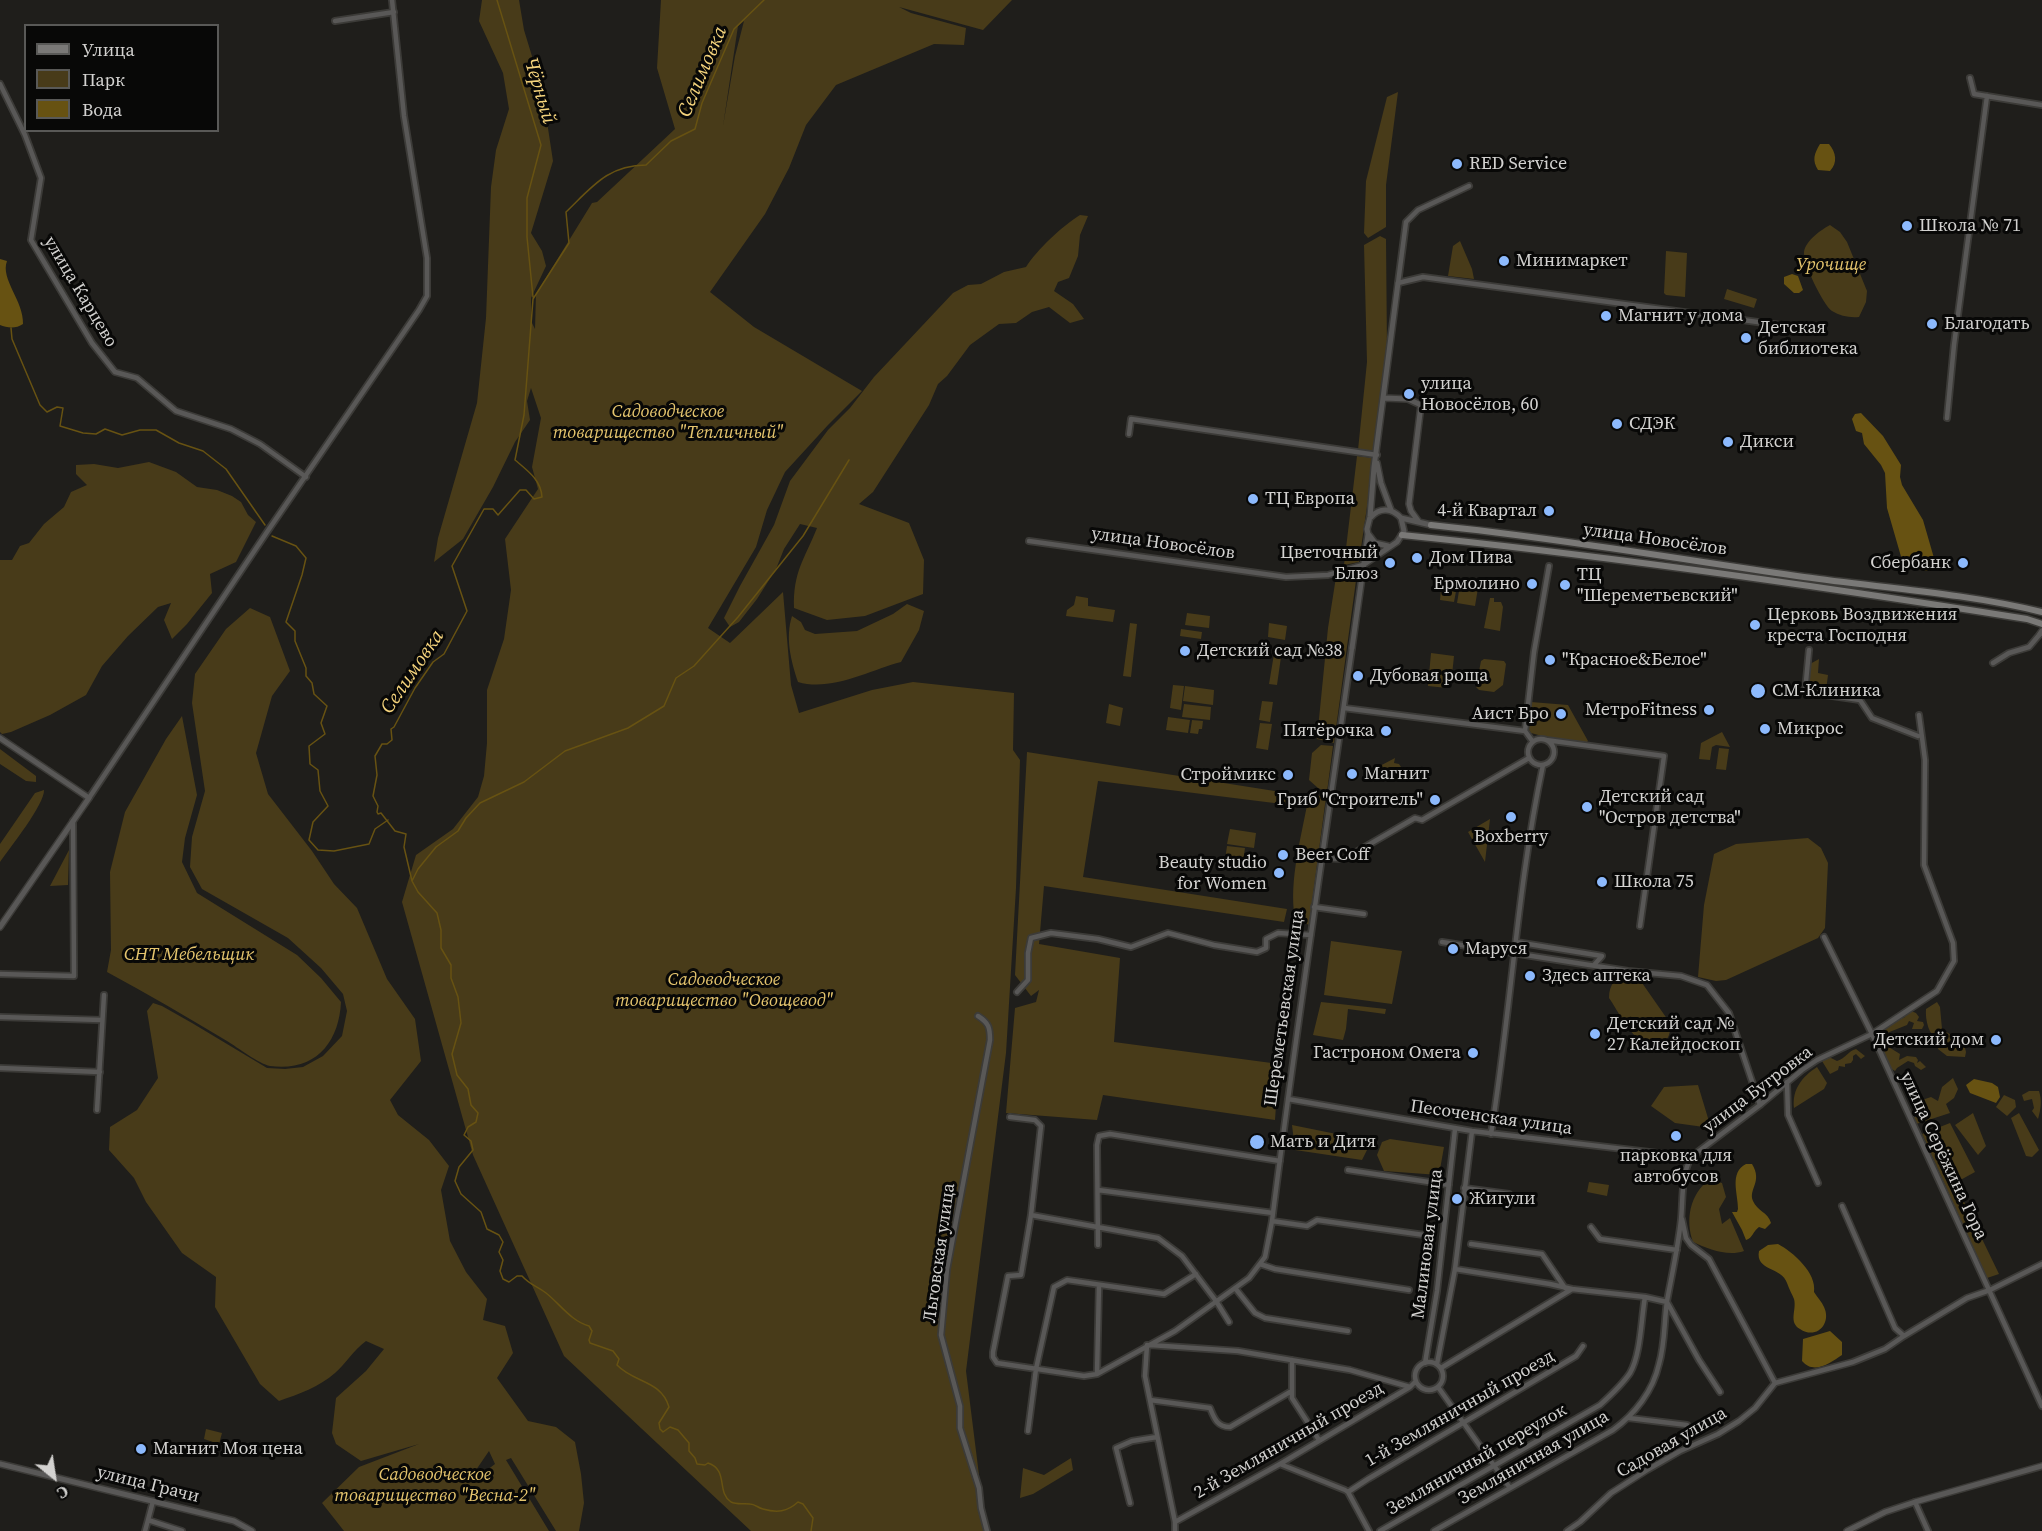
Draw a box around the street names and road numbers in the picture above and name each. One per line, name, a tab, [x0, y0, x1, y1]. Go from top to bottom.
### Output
street label: улица Карцево	[38, 233, 122, 351]
street label: улица Новосёлов	[1582, 519, 1728, 561]
street label: улица Новосёлов	[1090, 523, 1236, 565]
street label: Шереметьевская улица	[1260, 908, 1310, 1108]
street label: улица Бугровка	[1699, 1042, 1817, 1138]
street label: улица Серёжина Гора	[1895, 1068, 1991, 1244]
street label: Песоченская улица	[1409, 1096, 1573, 1140]
street label: Малиновая улица	[1408, 1168, 1448, 1320]
street label: Льговская улица	[920, 1182, 960, 1324]
street label: 1-й Земляничный проезд	[1362, 1346, 1558, 1472]
street label: 2-й Земляничный проезд	[1191, 1378, 1387, 1504]
street label: Земляничный переулок	[1383, 1400, 1571, 1520]
street label: Садовая улица	[1613, 1403, 1731, 1483]
street label: Земляничная улица	[1455, 1406, 1613, 1510]
street label: улица Грачи	[94, 1462, 202, 1508]

